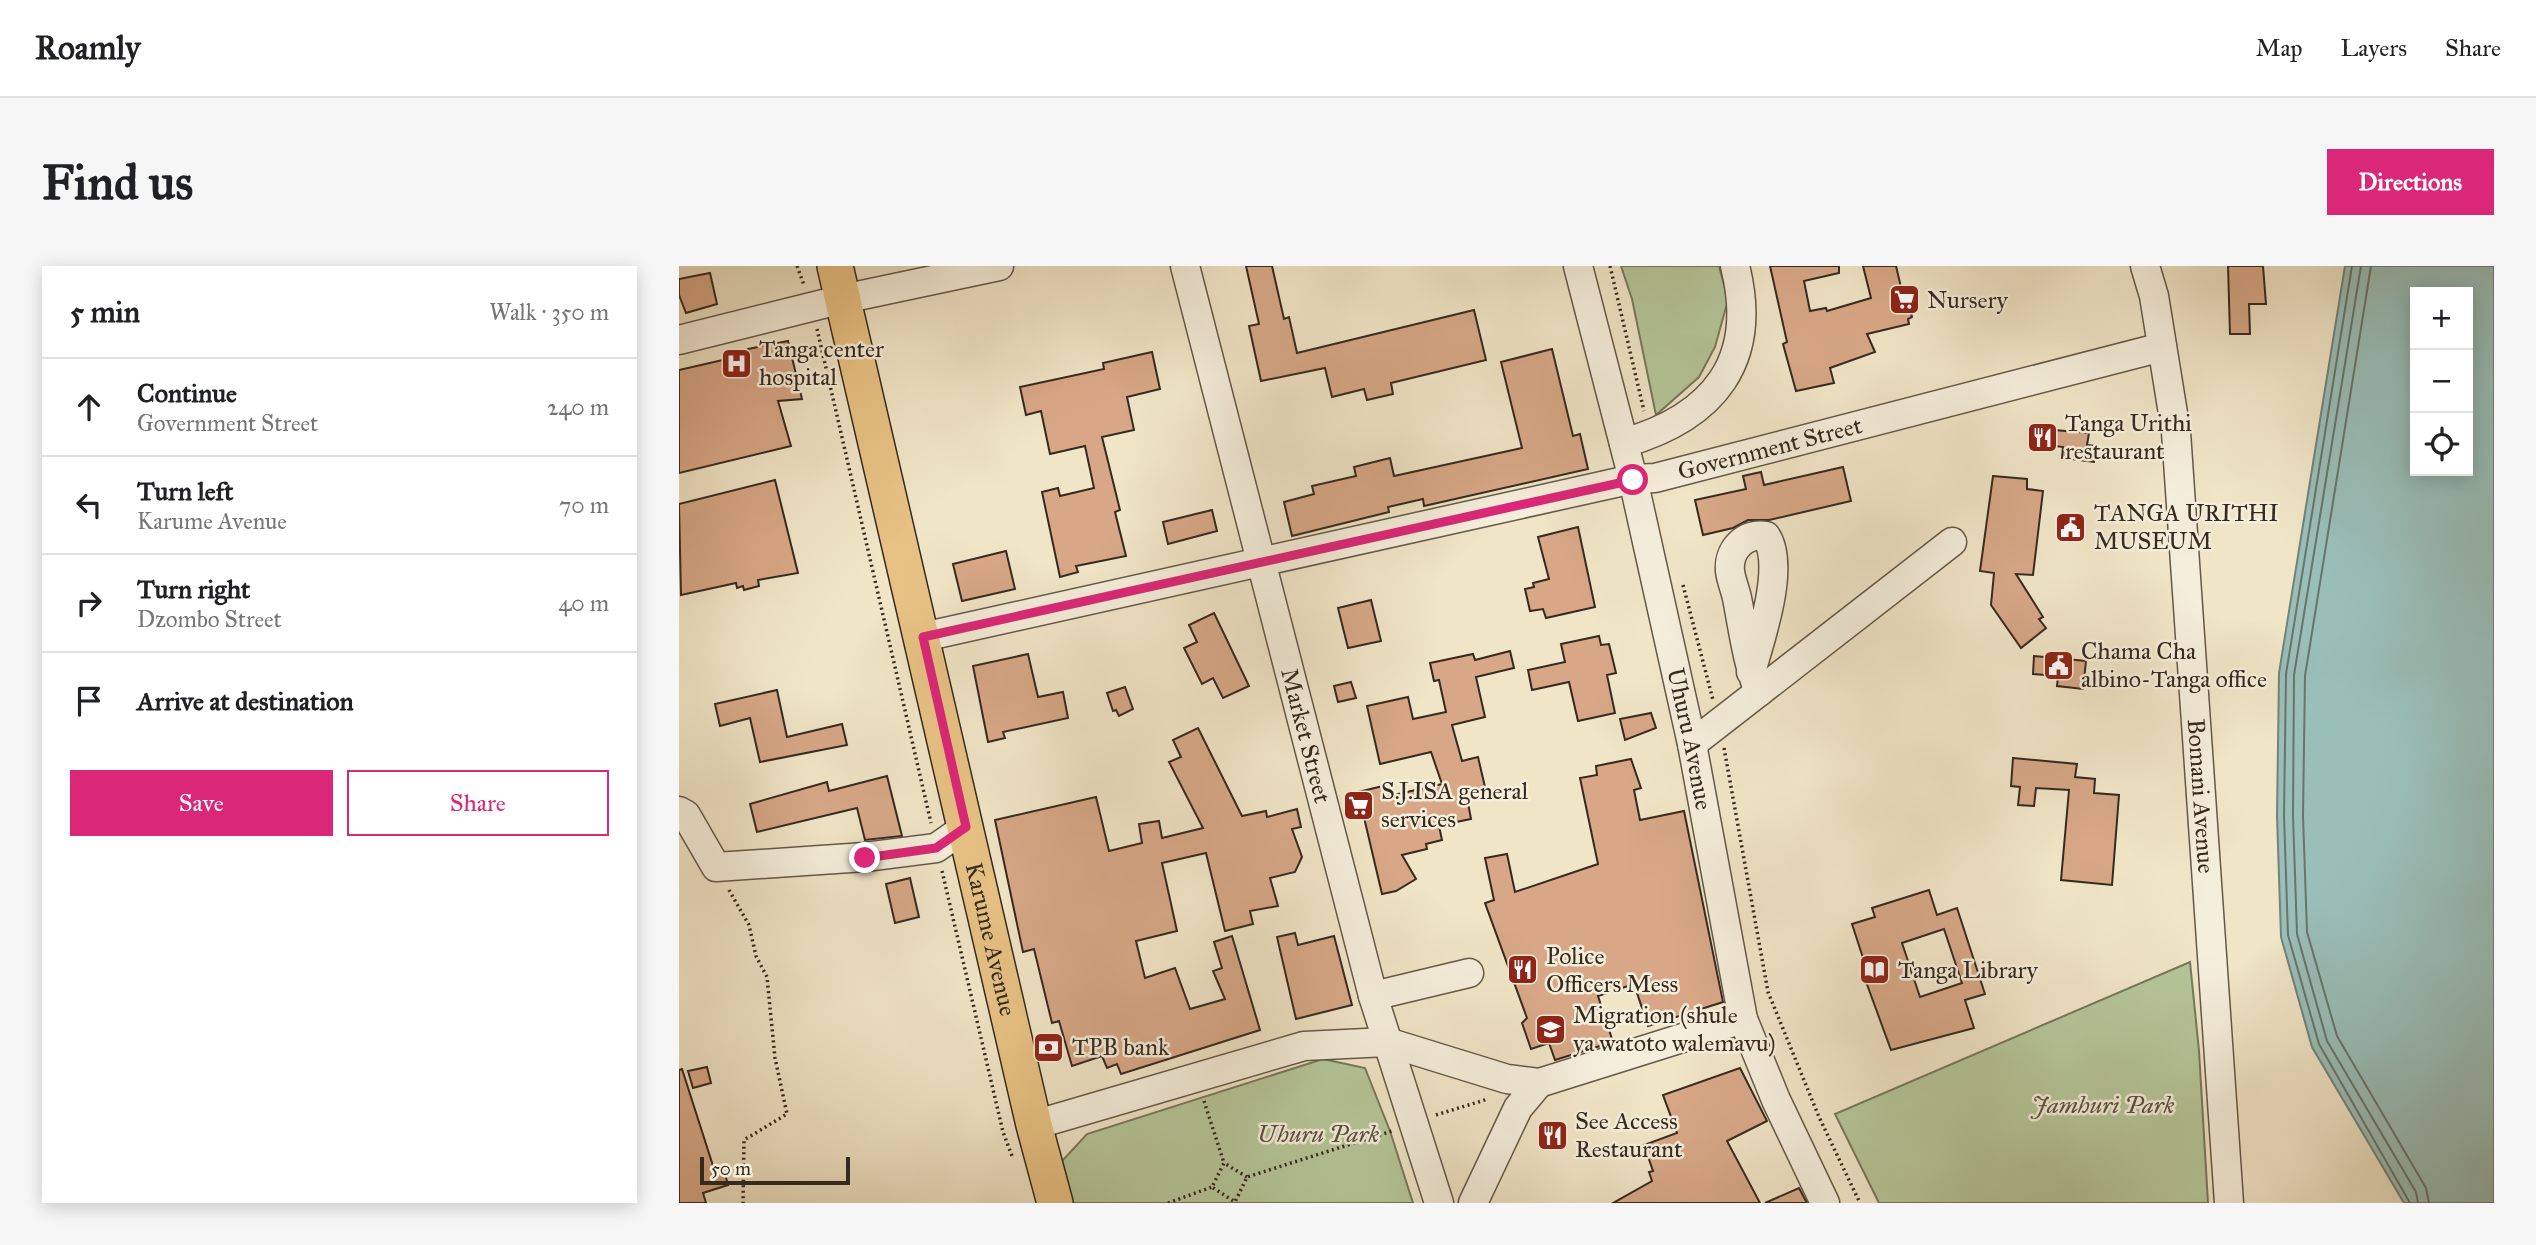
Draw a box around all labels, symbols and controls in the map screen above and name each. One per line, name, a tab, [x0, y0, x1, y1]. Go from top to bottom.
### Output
text: Roamly	[35, 28, 140, 68]
text: Map	[2256, 33, 2303, 63]
text: Layers	[2341, 33, 2407, 63]
text: Share	[2445, 33, 2501, 63]
button: Directions	[2327, 149, 2494, 215]
text: Find us	[42, 153, 193, 212]
supermarket icon: Nursery	[1887, 283, 1921, 317]
place label: Nursery	[1927, 285, 2009, 315]
map controls	[2410, 287, 2473, 476]
button: +	[2410, 287, 2473, 350]
text: 5 min	[70, 294, 140, 330]
text: Walk · 350 m	[489, 298, 609, 326]
place label: Tanga center hospital	[759, 334, 884, 392]
hospital icon: Tanga center hospital	[719, 346, 753, 380]
button: −	[2410, 350, 2473, 413]
text: Continue	[137, 377, 237, 409]
icon: ahead	[70, 388, 108, 426]
text: 240 m	[547, 393, 609, 421]
place label: Tanga Urithi restaurant	[2065, 408, 2192, 466]
text: Government Street	[137, 409, 318, 437]
street label: Government Street	[1674, 410, 1866, 487]
button: locate	[2410, 413, 2473, 476]
restaurant icon: Tanga Urithi restaurant	[2025, 420, 2059, 454]
route start	[1617, 464, 1648, 495]
text: Turn left	[137, 475, 233, 507]
icon: left	[70, 486, 108, 524]
text: 70 m	[559, 491, 609, 519]
place label: TANGA URITHI MUSEUM	[2094, 498, 2279, 556]
text: Karume Avenue	[137, 507, 287, 535]
public building icon: TANGA URITHI MUSEUM	[2054, 510, 2088, 544]
text: Turn right	[137, 573, 250, 605]
icon: right	[70, 584, 108, 622]
text: 40 m	[559, 589, 609, 617]
text: Dzombo Street	[137, 605, 282, 633]
place label: Chama Cha albino-Tanga office	[2081, 636, 2267, 694]
public building icon: Chama Cha albino-Tanga office	[2041, 648, 2075, 682]
street label: Market Street	[1274, 665, 1338, 807]
street label: Uhuru Avenue	[1661, 665, 1719, 812]
icon: arrive	[70, 682, 108, 720]
text: Arrive at destination	[137, 685, 354, 717]
street label: Bomani Avenue	[2181, 718, 2221, 875]
button: Save	[70, 770, 333, 836]
button: Share	[347, 770, 609, 836]
place label: S.J.ISA general services	[1381, 776, 1529, 834]
supermarket icon: S.J.ISA general services	[1341, 788, 1375, 822]
route end	[849, 842, 880, 873]
street label: Karume Avenue	[959, 860, 1023, 1019]
place label: Police Officers Mess	[1546, 941, 1678, 999]
restaurant icon: Police Officers Mess	[1506, 953, 1540, 987]
library icon: Tanga Library	[1858, 953, 1892, 987]
place label: Tanga Library	[1898, 955, 2039, 985]
place label: Migration (shule ya watoto walemavu)	[1573, 1000, 1776, 1058]
school or university icon: Migration (shule ya watoto walemavu)	[1533, 1012, 1567, 1046]
bank icon: TPB bank	[1032, 1030, 1066, 1064]
place label: TPB bank	[1072, 1032, 1170, 1062]
park label: Jamhuri Park	[2030, 1090, 2175, 1120]
place label: See Access Restaurant	[1575, 1106, 1683, 1164]
restaurant icon: See Access Restaurant	[1535, 1118, 1569, 1152]
park label: Uhuru Park	[1257, 1119, 1379, 1149]
scale bar	[700, 1154, 851, 1186]
text: 50 m	[711, 1157, 751, 1180]

